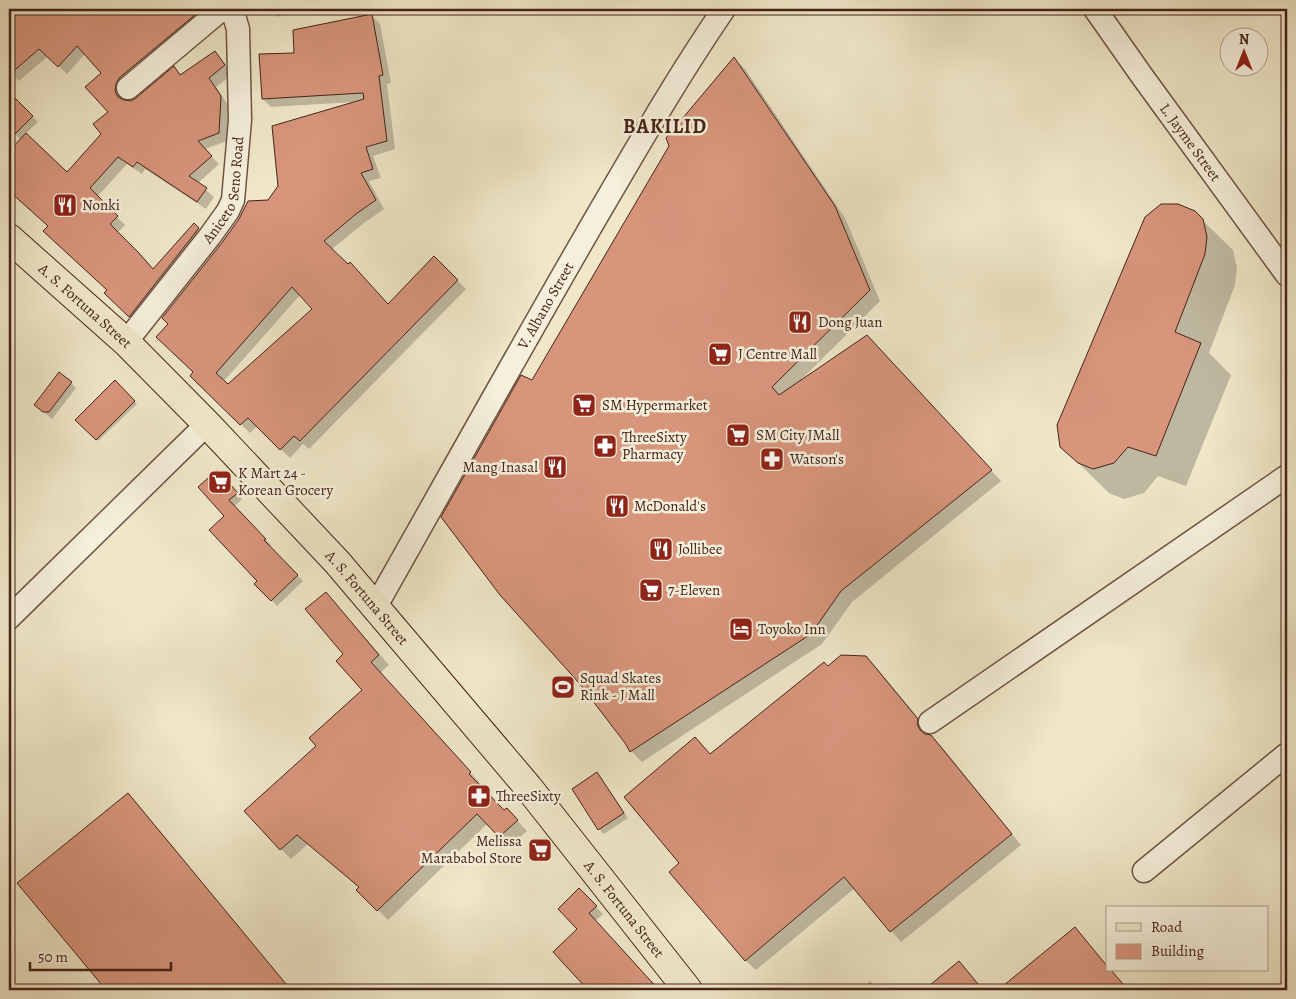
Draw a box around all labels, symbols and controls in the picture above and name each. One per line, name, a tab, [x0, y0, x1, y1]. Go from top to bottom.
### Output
north arrow	[1218, 28, 1268, 78]
text: N	[1239, 30, 1249, 49]
street label: L. Jayme Street	[1155, 99, 1226, 185]
district label: BAKILID	[623, 113, 707, 140]
street label: Aniceto Seno Road	[197, 135, 249, 249]
restaurant icon: Nonki	[52, 192, 78, 218]
place label: Nonki	[82, 195, 120, 215]
street label: A. S. Fortuna Street	[33, 258, 137, 353]
street label: V. Albano Street	[512, 258, 578, 354]
restaurant icon: Dong Juan	[787, 309, 813, 335]
place label: Dong Juan	[818, 312, 883, 332]
supermarket icon: J Centre Mall	[707, 341, 733, 367]
place label: J Centre Mall	[738, 344, 817, 364]
supermarket icon: SM Hypermarket	[571, 392, 597, 418]
place label: SM Hypermarket	[602, 395, 708, 415]
supermarket icon: SM City JMall	[725, 422, 751, 448]
place label: SM City JMall	[756, 425, 840, 445]
place label: ThreeSixty Pharmacy	[622, 427, 687, 464]
pharmacy icon: ThreeSixty Pharmacy	[592, 433, 618, 459]
pharmacy icon: Watson's	[759, 446, 785, 472]
place label: Watson's	[789, 449, 844, 469]
restaurant icon: Mang Inasal	[542, 454, 568, 480]
place label: Mang Inasal	[463, 457, 538, 477]
place label: K Mart 24 - Korean Grocery	[238, 463, 334, 500]
supermarket icon: K Mart 24 - Korean Grocery	[207, 469, 233, 495]
restaurant icon: McDonald's	[604, 493, 630, 519]
place label: McDonald's	[634, 496, 706, 516]
restaurant icon: Jollibee	[648, 536, 674, 562]
place label: Jollibee	[678, 539, 723, 559]
street label: A. S. Fortuna Street	[320, 545, 413, 649]
supermarket icon: 7-Eleven	[638, 577, 664, 603]
place label: 7-Eleven	[668, 580, 720, 600]
hotel icon: Toyoko Inn	[728, 616, 754, 642]
place label: Toyoko Inn	[758, 619, 826, 639]
place label: Squad Skates Rink - J Mall	[580, 668, 661, 705]
sports icon: Squad Skates Rink - J Mall	[550, 674, 576, 700]
pharmacy icon: ThreeSixty	[466, 783, 492, 809]
place label: ThreeSixty	[496, 786, 561, 806]
place label: Melissa Marababol Store	[421, 831, 522, 868]
supermarket icon: Melissa Marababol Store	[527, 837, 553, 863]
street label: A. S. Fortuna Street	[579, 855, 669, 962]
legend	[1106, 906, 1268, 972]
text: Road	[1151, 917, 1183, 937]
scale bar	[30, 939, 171, 971]
text: Building	[1151, 941, 1204, 961]
text: 50 m	[38, 947, 68, 967]

